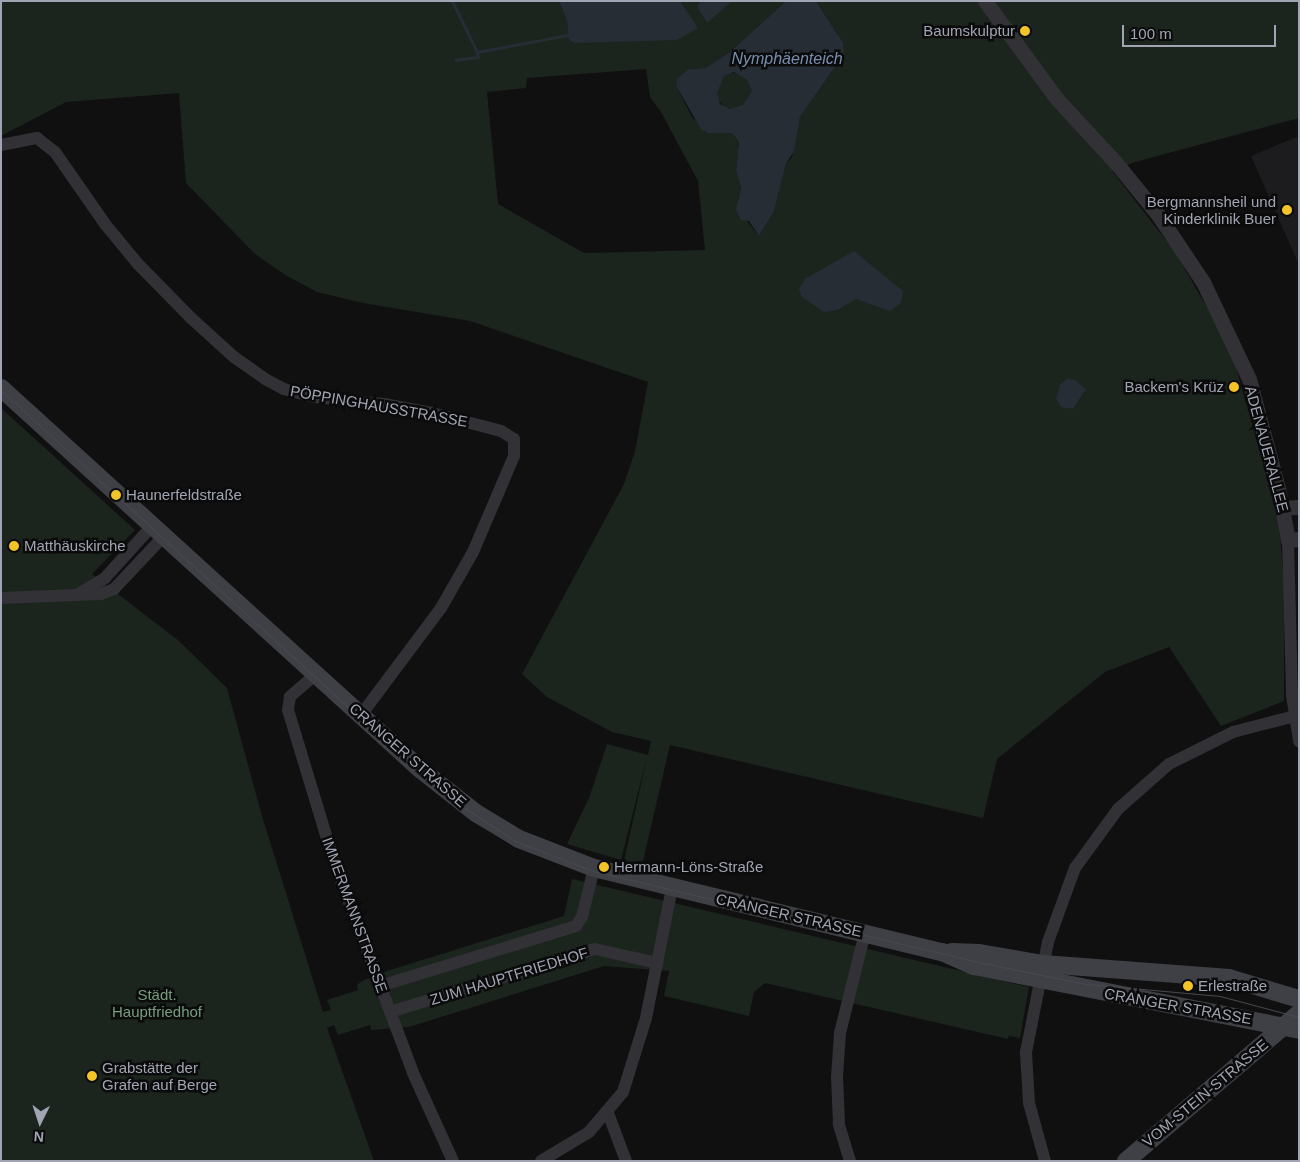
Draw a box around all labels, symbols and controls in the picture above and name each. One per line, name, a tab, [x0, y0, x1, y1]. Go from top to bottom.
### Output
scale bar	[1125, 15, 1279, 47]
place label: Baumskulptur	[923, 22, 1015, 40]
marker: Baumskulptur	[1019, 25, 1031, 37]
text: 100 m	[1130, 25, 1172, 42]
water label: Nymphäenteich	[731, 49, 843, 69]
place label: Bergmannsheil und Kinderklinik Buer	[1147, 192, 1276, 227]
marker: Bergmannsheil und Kinderklinik Buer	[1280, 203, 1294, 217]
place label: Backem's Krüz	[1124, 378, 1224, 396]
marker: Backem's Krüz	[1228, 381, 1240, 393]
street label: PÖPPINGHAUSSTRASSE	[289, 382, 469, 430]
street label: ADENAUERALLEE	[1241, 384, 1293, 514]
place label: Haunerfeldstraße	[126, 486, 242, 504]
marker: Haunerfeldstraße	[110, 489, 122, 501]
place label: Matthäuskirche	[24, 537, 126, 555]
marker: Matthäuskirche	[8, 540, 20, 552]
street label: CRANGER STRASSE	[346, 699, 470, 811]
street label: IMMERMANNSTRASSE	[318, 835, 392, 995]
place label: Hermann-Löns-Straße	[614, 858, 763, 876]
marker: Hermann-Löns-Straße	[598, 861, 610, 873]
street label: CRANGER STRASSE	[714, 889, 864, 941]
street label: ZUM HAUPTFRIEDHOF	[428, 943, 590, 1009]
place label: Erlestraße	[1198, 977, 1267, 995]
marker: Erlestraße	[1182, 980, 1194, 992]
street label: CRANGER STRASSE	[1103, 984, 1253, 1028]
park label: Städt. Hauptfriedhof	[112, 985, 202, 1020]
street label: VOM-STEIN-STRASSE	[1139, 1035, 1271, 1151]
place label: Grabstätte der Grafen auf Berge	[102, 1058, 217, 1093]
marker: Grabstätte der Grafen auf Berge	[86, 1070, 98, 1082]
north arrow	[15, 1097, 65, 1147]
text: N	[33, 1129, 45, 1145]

